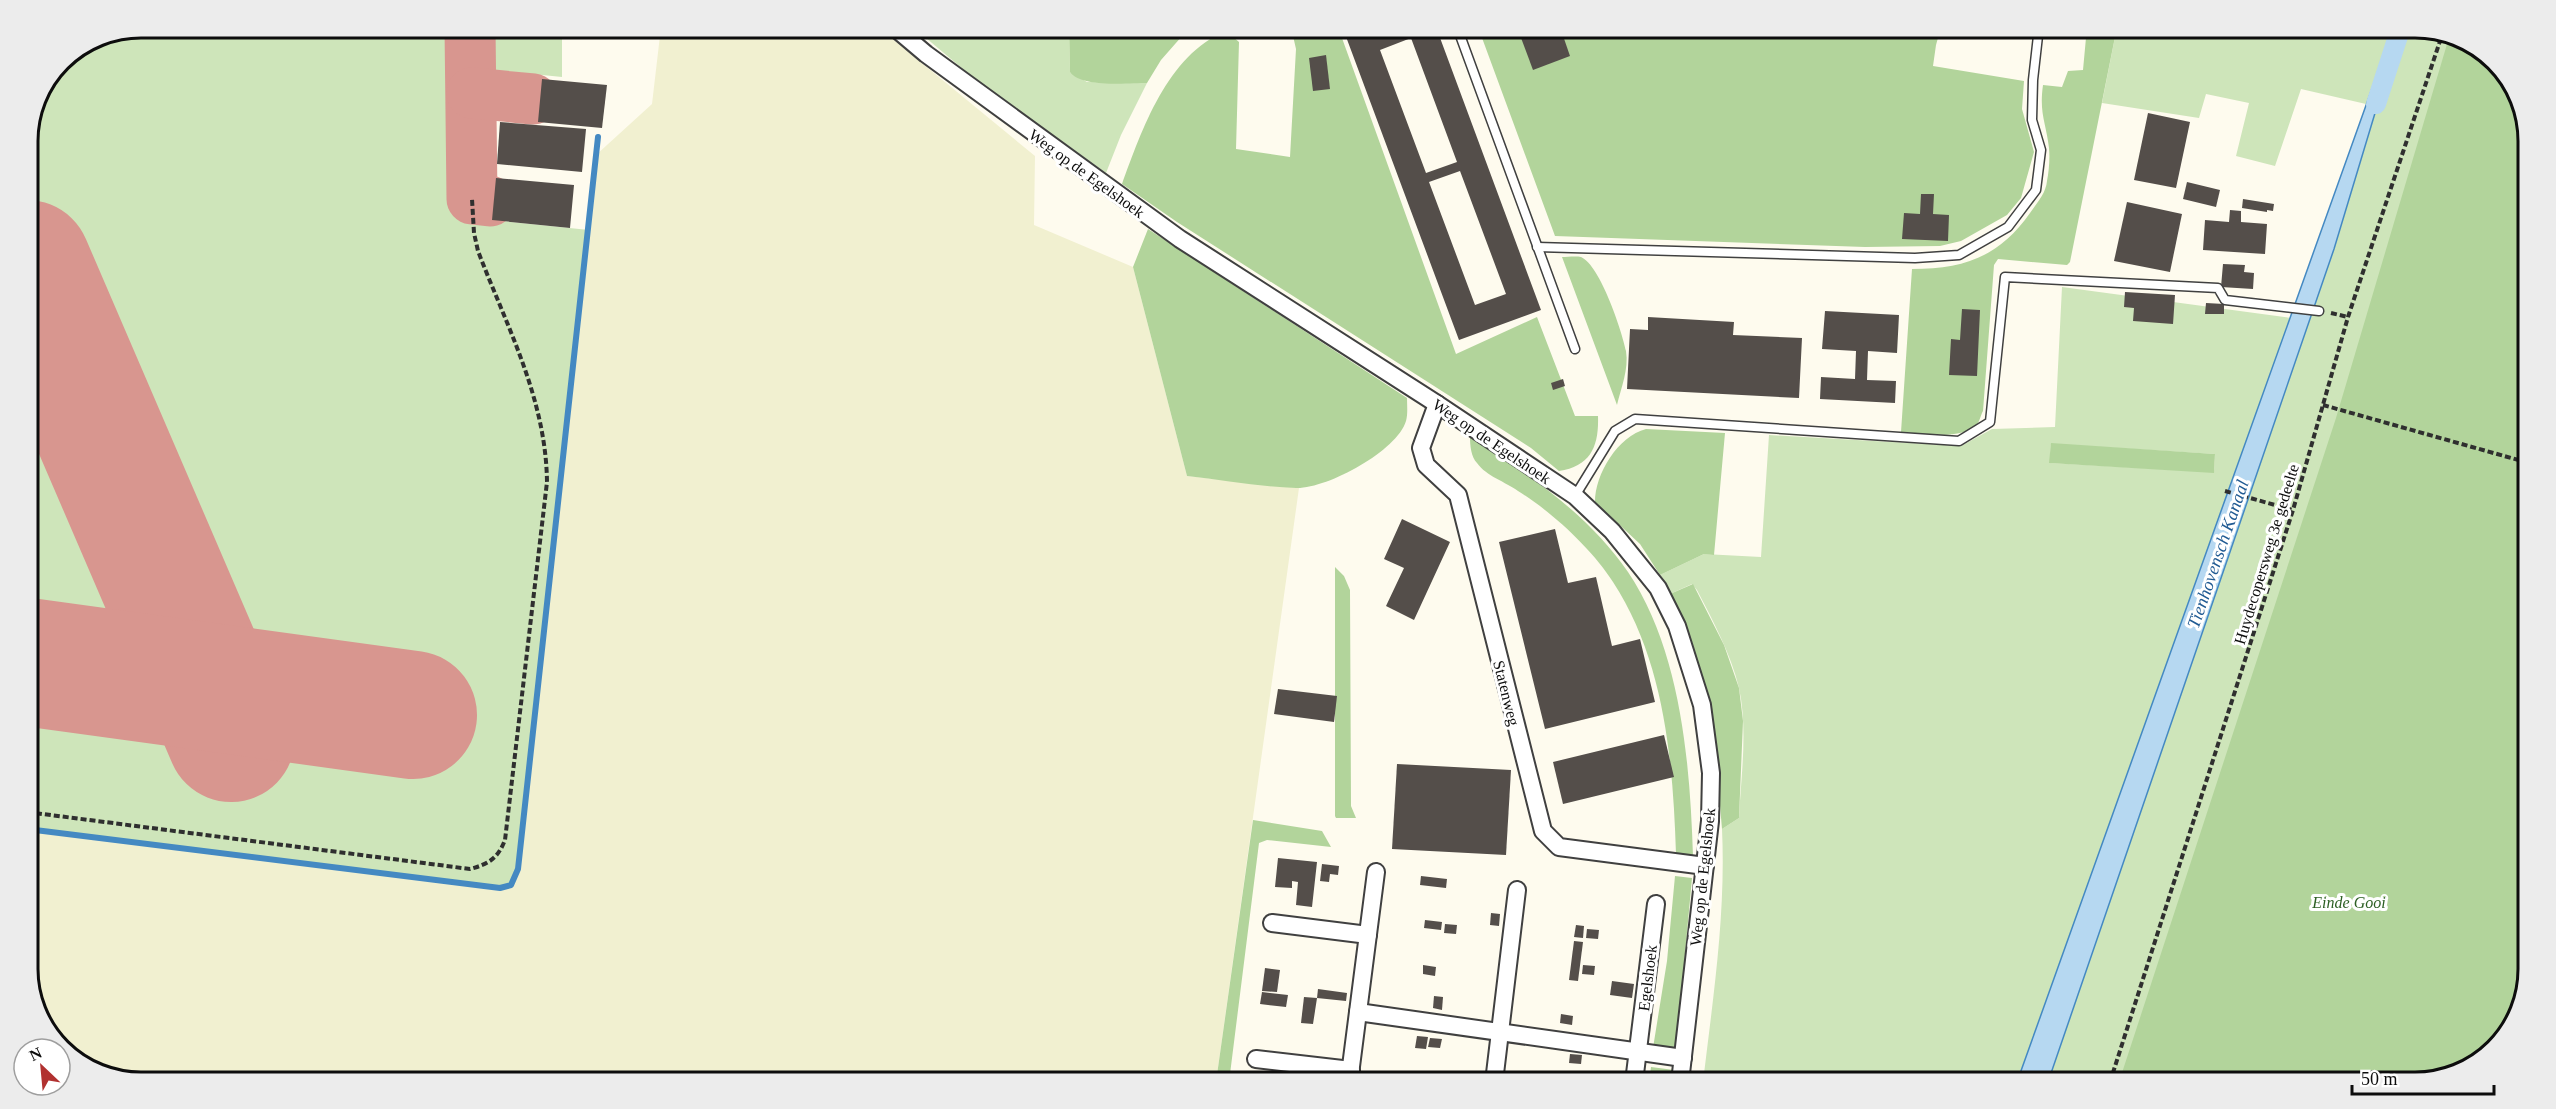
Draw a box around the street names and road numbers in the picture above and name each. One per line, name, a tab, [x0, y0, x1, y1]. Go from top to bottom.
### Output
street label: Weg op de Egelshoek	[1025, 126, 1148, 222]
street label: Weg op de Egelshoek	[1429, 396, 1554, 488]
street label: Huydecopersweg 3e gedeelte	[2231, 462, 2303, 647]
street label: Statenweg	[1489, 659, 1523, 728]
street label: Weg op de Egelshoek	[1687, 807, 1719, 947]
street label: Egelshoek	[1635, 944, 1661, 1012]

